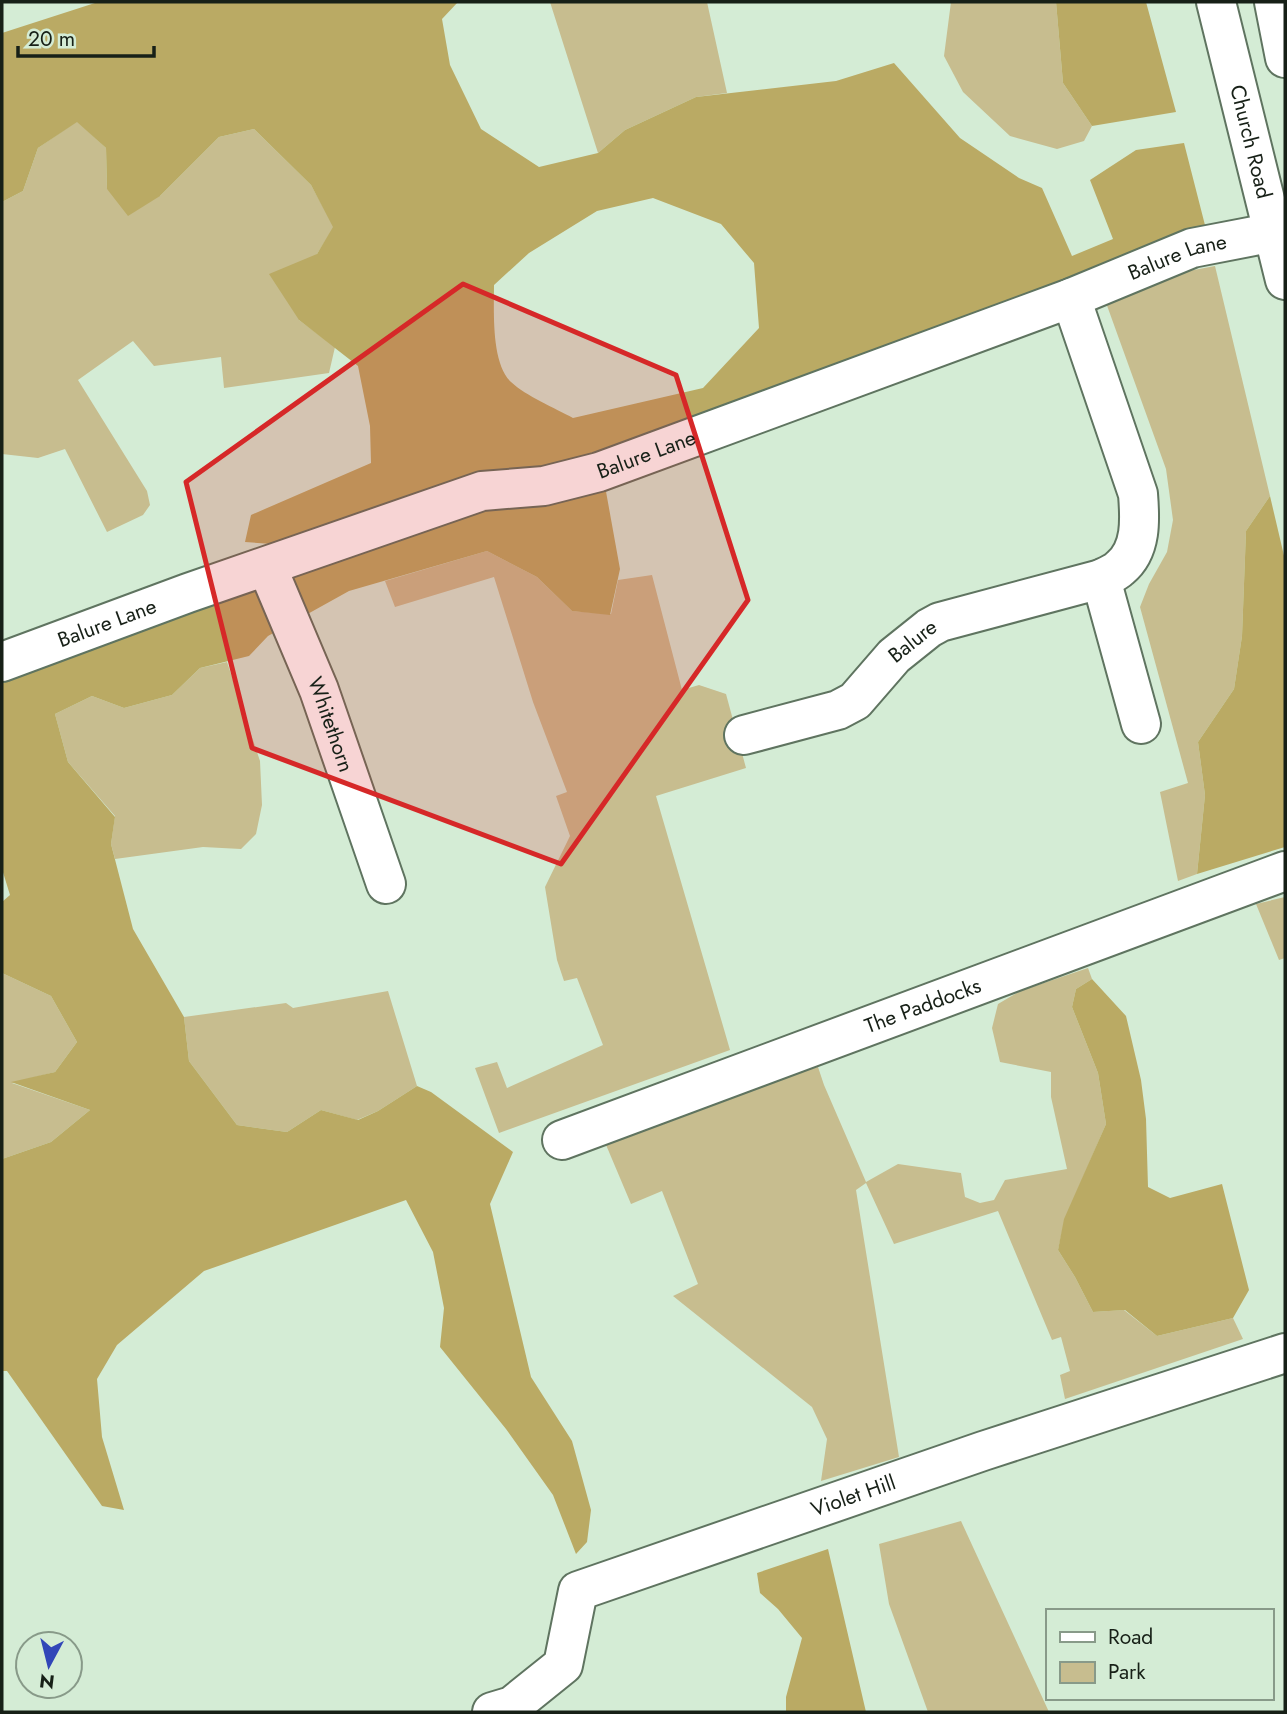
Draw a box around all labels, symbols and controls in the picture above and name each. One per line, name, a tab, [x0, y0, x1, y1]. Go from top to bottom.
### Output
scale bar	[18, 14, 154, 58]
text: 20 m	[28, 24, 75, 54]
street label: Church Road	[1222, 82, 1279, 202]
street label: Balure Lane	[1123, 227, 1229, 288]
street label: Balure Lane	[593, 423, 700, 486]
street label: Balure Lane	[53, 591, 161, 655]
street label: Balure	[882, 611, 942, 670]
street label: Whitethorn	[300, 672, 361, 776]
street label: The Paddocks	[860, 970, 985, 1041]
street label: Violet Hill	[807, 1467, 900, 1524]
legend	[1046, 1609, 1273, 1700]
text: Road	[1108, 1622, 1153, 1652]
north arrow	[14, 1630, 84, 1700]
text: Park	[1108, 1657, 1146, 1687]
text: N	[38, 1667, 56, 1696]

